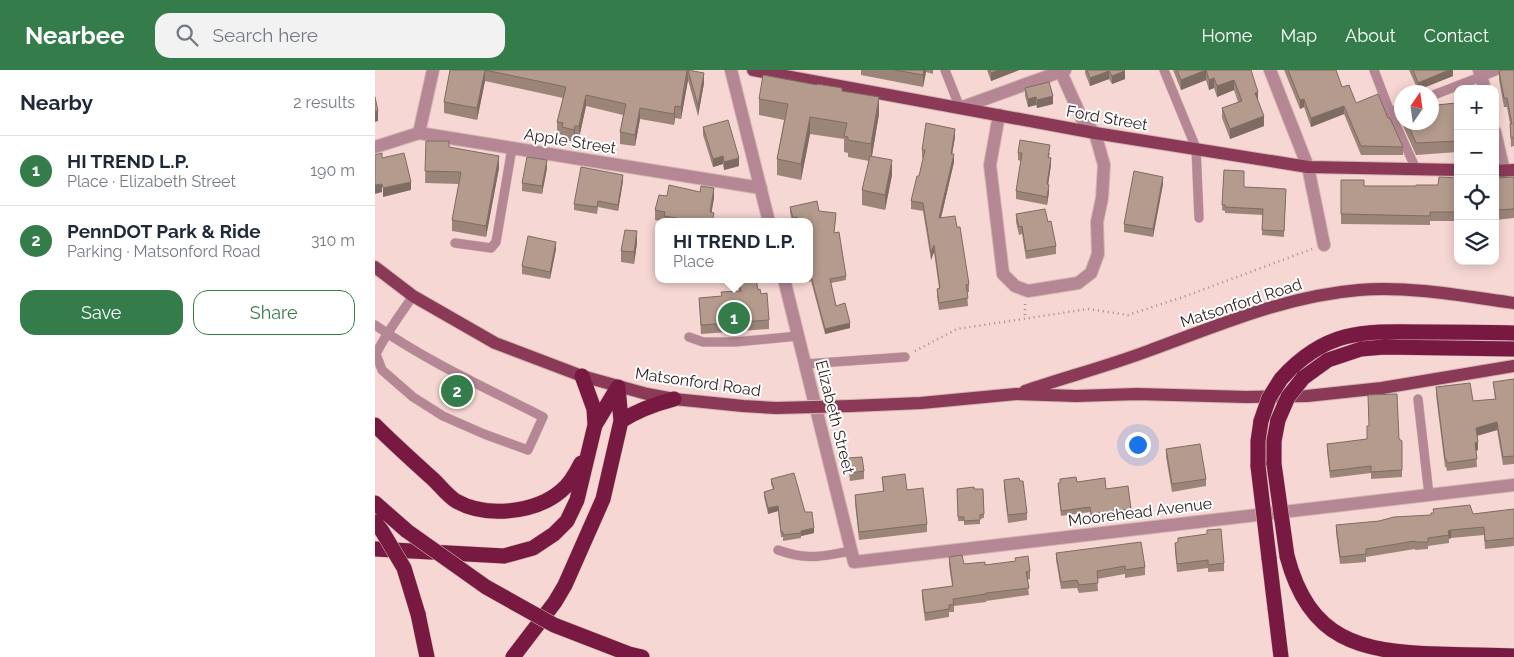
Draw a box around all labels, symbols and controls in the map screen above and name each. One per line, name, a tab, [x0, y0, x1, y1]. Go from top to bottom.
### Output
search box	[155, 13, 505, 58]
text: Nearbee	[25, 21, 125, 50]
icon: search	[173, 21, 201, 49]
text: Search here	[213, 24, 318, 46]
text: Home	[1201, 25, 1252, 46]
text: Map	[1280, 25, 1317, 46]
text: About	[1345, 25, 1396, 46]
text: Contact	[1424, 25, 1489, 46]
north arrow	[1394, 85, 1439, 130]
map controls	[1454, 85, 1499, 265]
button: +	[1454, 85, 1499, 130]
text: Nearby	[20, 90, 93, 115]
text: 2 results	[293, 93, 355, 112]
street label: Ford Street	[1065, 102, 1150, 135]
street label: Apple Street	[523, 124, 618, 158]
button: −	[1454, 130, 1499, 175]
text: HI TREND L.P.	[67, 150, 189, 172]
text: 1	[32, 161, 40, 180]
text: 190 m	[310, 161, 355, 180]
text: Place · Elizabeth Street	[67, 172, 236, 191]
button: locate	[1454, 175, 1499, 220]
popup	[655, 218, 813, 283]
text: PennDOT Park & Ride	[67, 220, 261, 242]
button: layers	[1454, 220, 1499, 265]
text: HI TREND L.P.	[673, 230, 795, 252]
text: 2	[31, 231, 41, 250]
text: 310 m	[311, 231, 355, 250]
text: Parking · Matsonford Road	[67, 242, 260, 261]
text: Place	[673, 252, 714, 271]
street label: Matsonford Road	[1178, 274, 1304, 332]
button: Save	[20, 290, 183, 335]
button: Share	[193, 290, 355, 335]
pin: 1	[718, 299, 750, 337]
street label: Elizabeth Street	[812, 358, 858, 476]
street label: Matsonford Road	[634, 364, 762, 400]
pin: 2	[441, 372, 473, 410]
your location	[1125, 432, 1151, 458]
street label: Moorehead Avenue	[1067, 494, 1213, 530]

